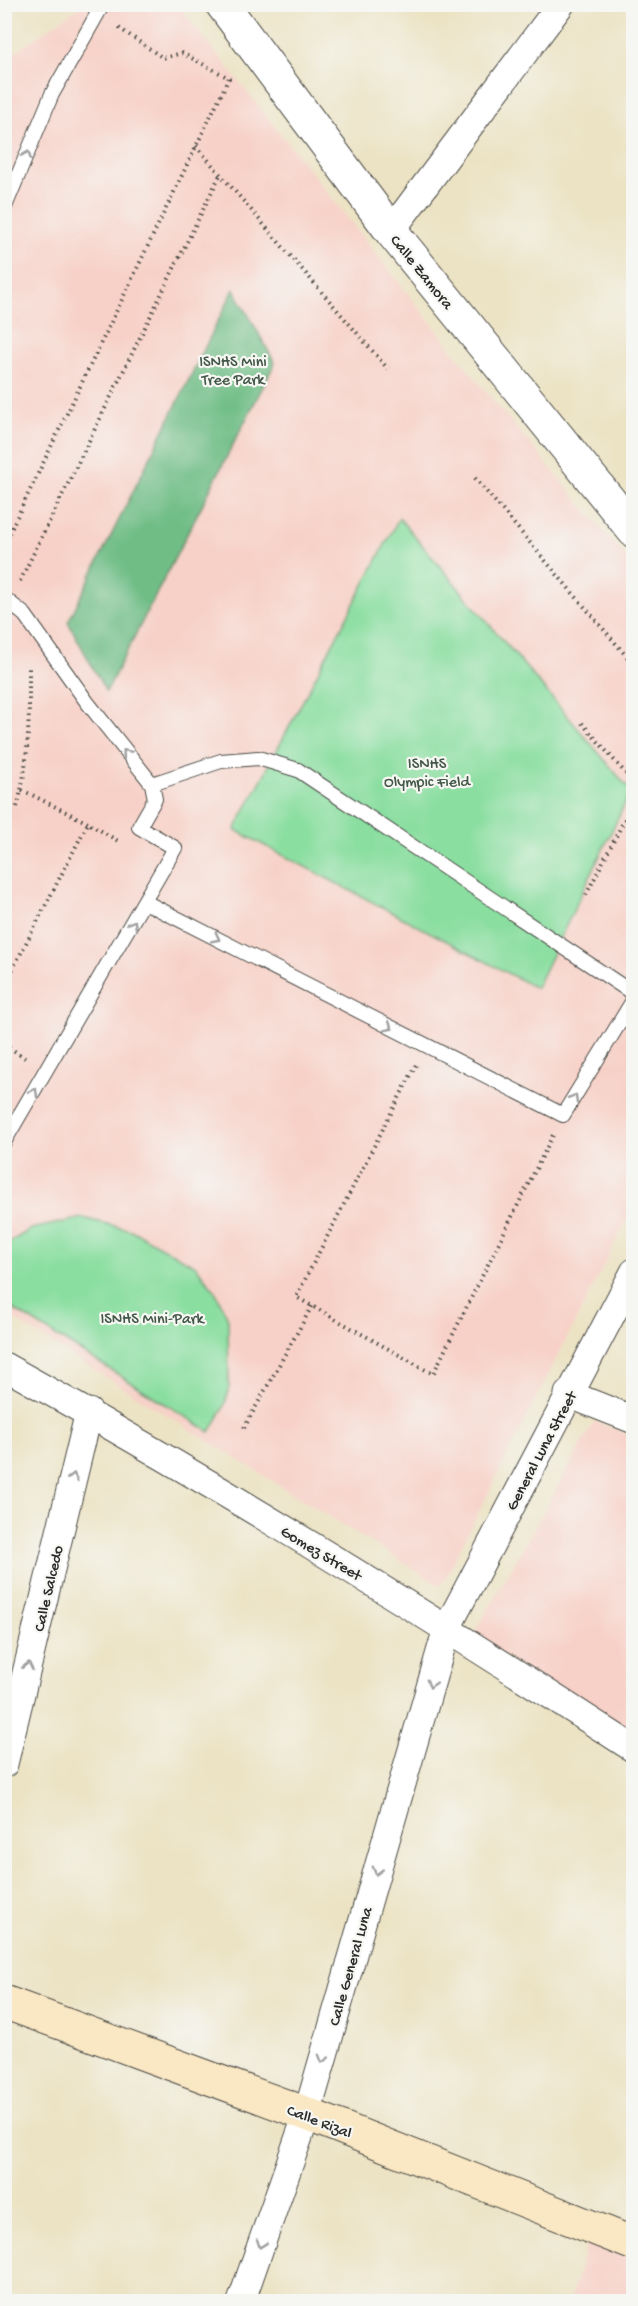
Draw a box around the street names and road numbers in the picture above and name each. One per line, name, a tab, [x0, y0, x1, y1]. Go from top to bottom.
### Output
street label: Calle Zamora	[385, 232, 457, 315]
street label: General Luna Street	[504, 1387, 583, 1515]
street label: Gomez Street	[276, 1523, 366, 1587]
street label: Calle Salcedo	[31, 1544, 70, 1634]
street label: Calle General Luna	[326, 1904, 379, 2028]
street label: Calle Rizal	[284, 2102, 354, 2144]

